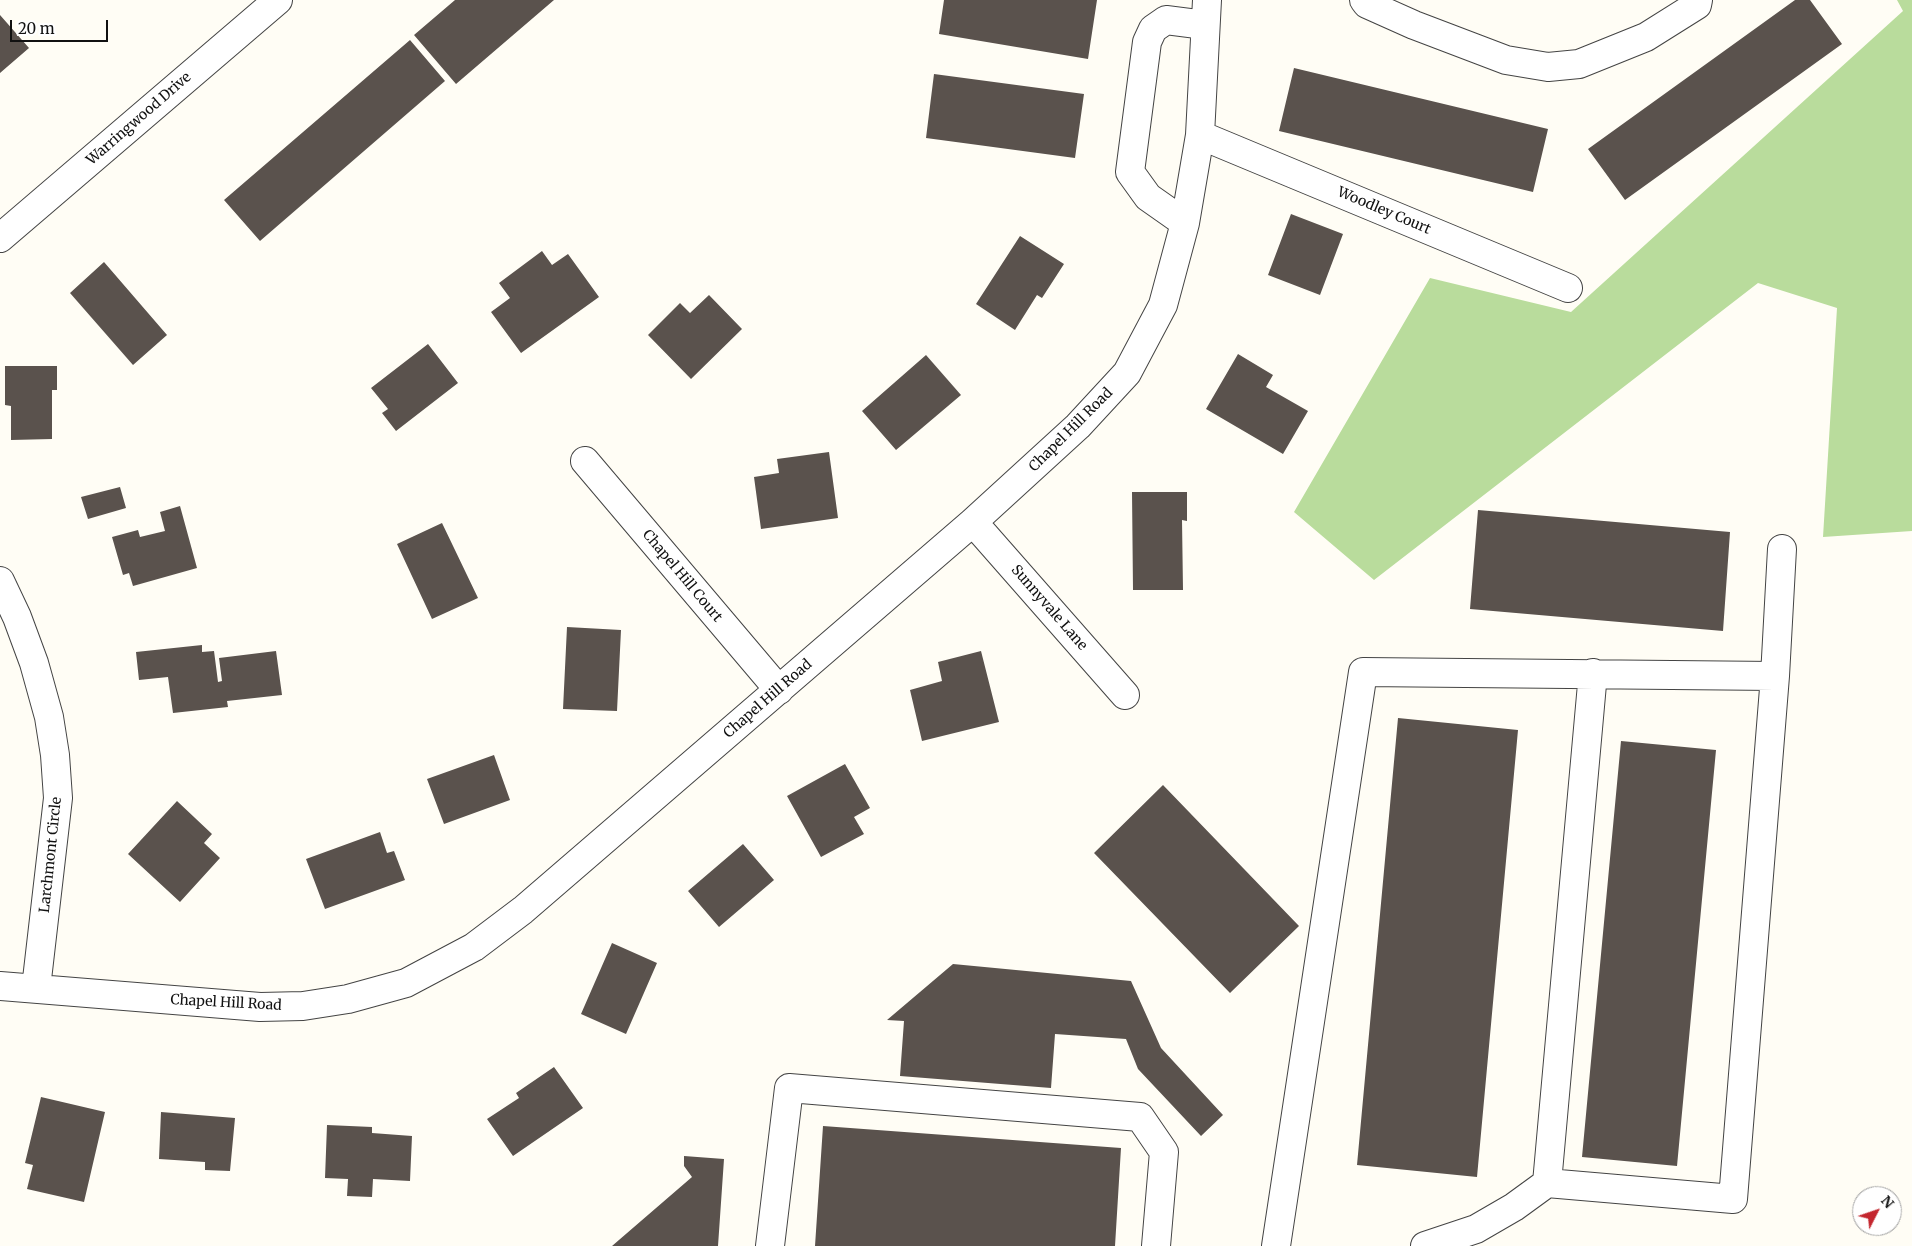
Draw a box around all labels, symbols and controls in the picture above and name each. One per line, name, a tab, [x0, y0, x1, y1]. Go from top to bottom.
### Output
scale bar	[12, 10, 110, 42]
text: 20 m	[18, 19, 55, 38]
street label: Warringwood Drive	[83, 69, 195, 169]
street label: Woodley Court	[1335, 184, 1433, 238]
street label: Chapel Hill Road	[1026, 385, 1116, 475]
street label: Chapel Hill Court	[639, 527, 725, 625]
street label: Sunnyvale Lane	[1007, 562, 1091, 654]
street label: Chapel Hill Road	[720, 656, 816, 742]
street label: Larchmont Circle	[37, 796, 65, 914]
street label: Chapel Hill Road	[170, 992, 282, 1014]
north arrow	[1852, 1186, 1902, 1236]
text: N	[1877, 1192, 1898, 1212]

